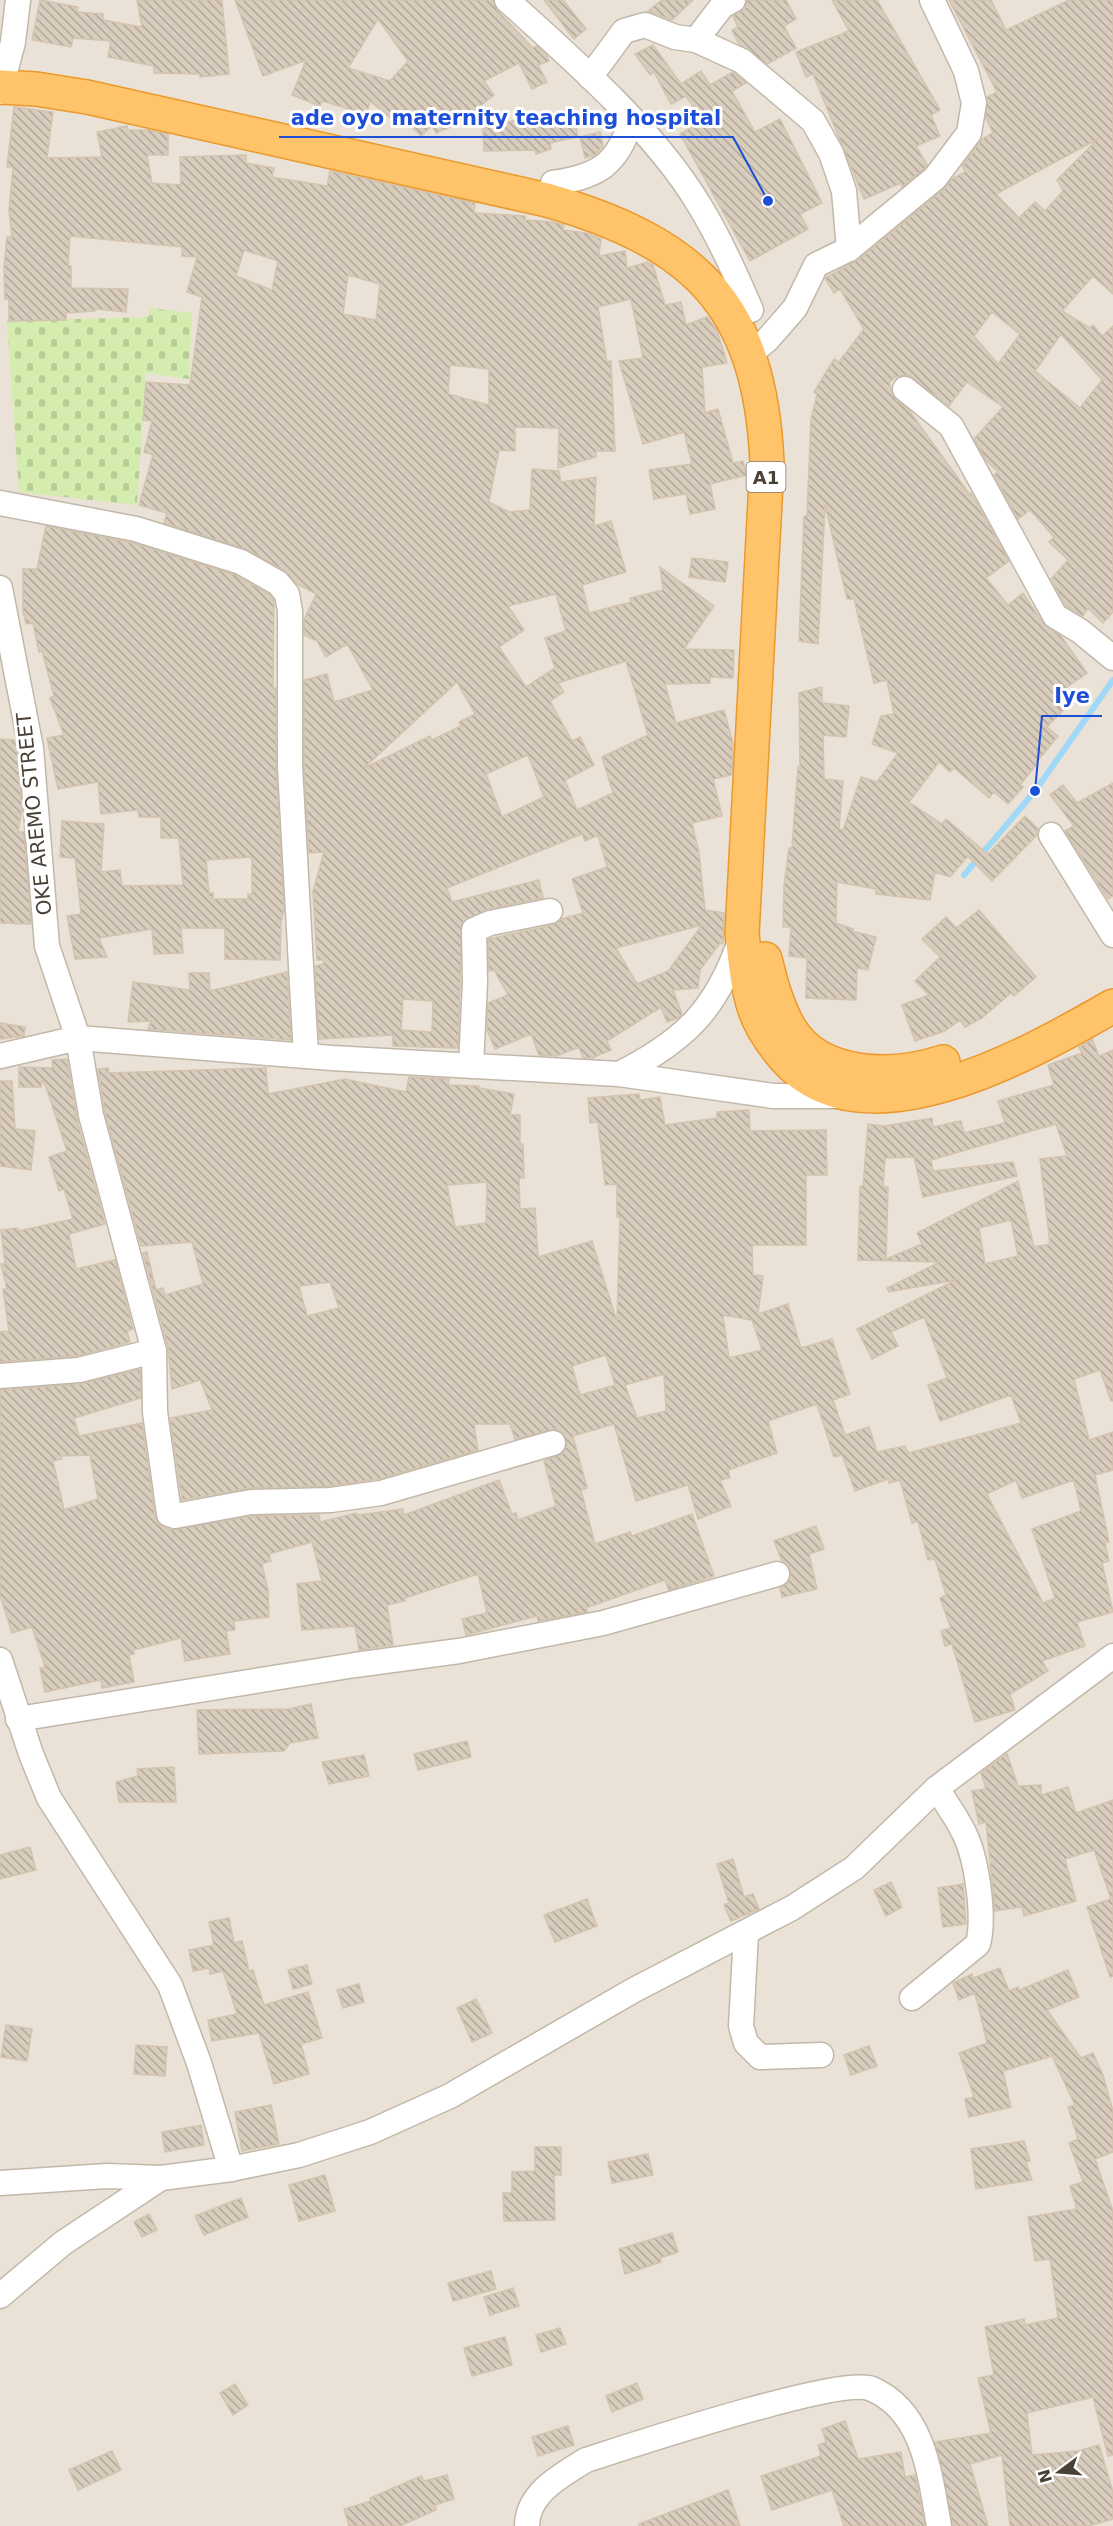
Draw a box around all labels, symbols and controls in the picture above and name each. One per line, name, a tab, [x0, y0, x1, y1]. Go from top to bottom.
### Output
callout: ade oyo maternity teaching hospital	[279, 98, 733, 137]
text: ade oyo maternity teaching hospital	[291, 106, 721, 130]
road number: A1	[746, 462, 786, 492]
callout: Iye	[1042, 677, 1102, 716]
text: Iye	[1054, 684, 1090, 708]
street label: OKE AREMO STREET	[11, 711, 57, 917]
north arrow	[1029, 2442, 1089, 2502]
text: N	[1034, 2467, 1056, 2485]

